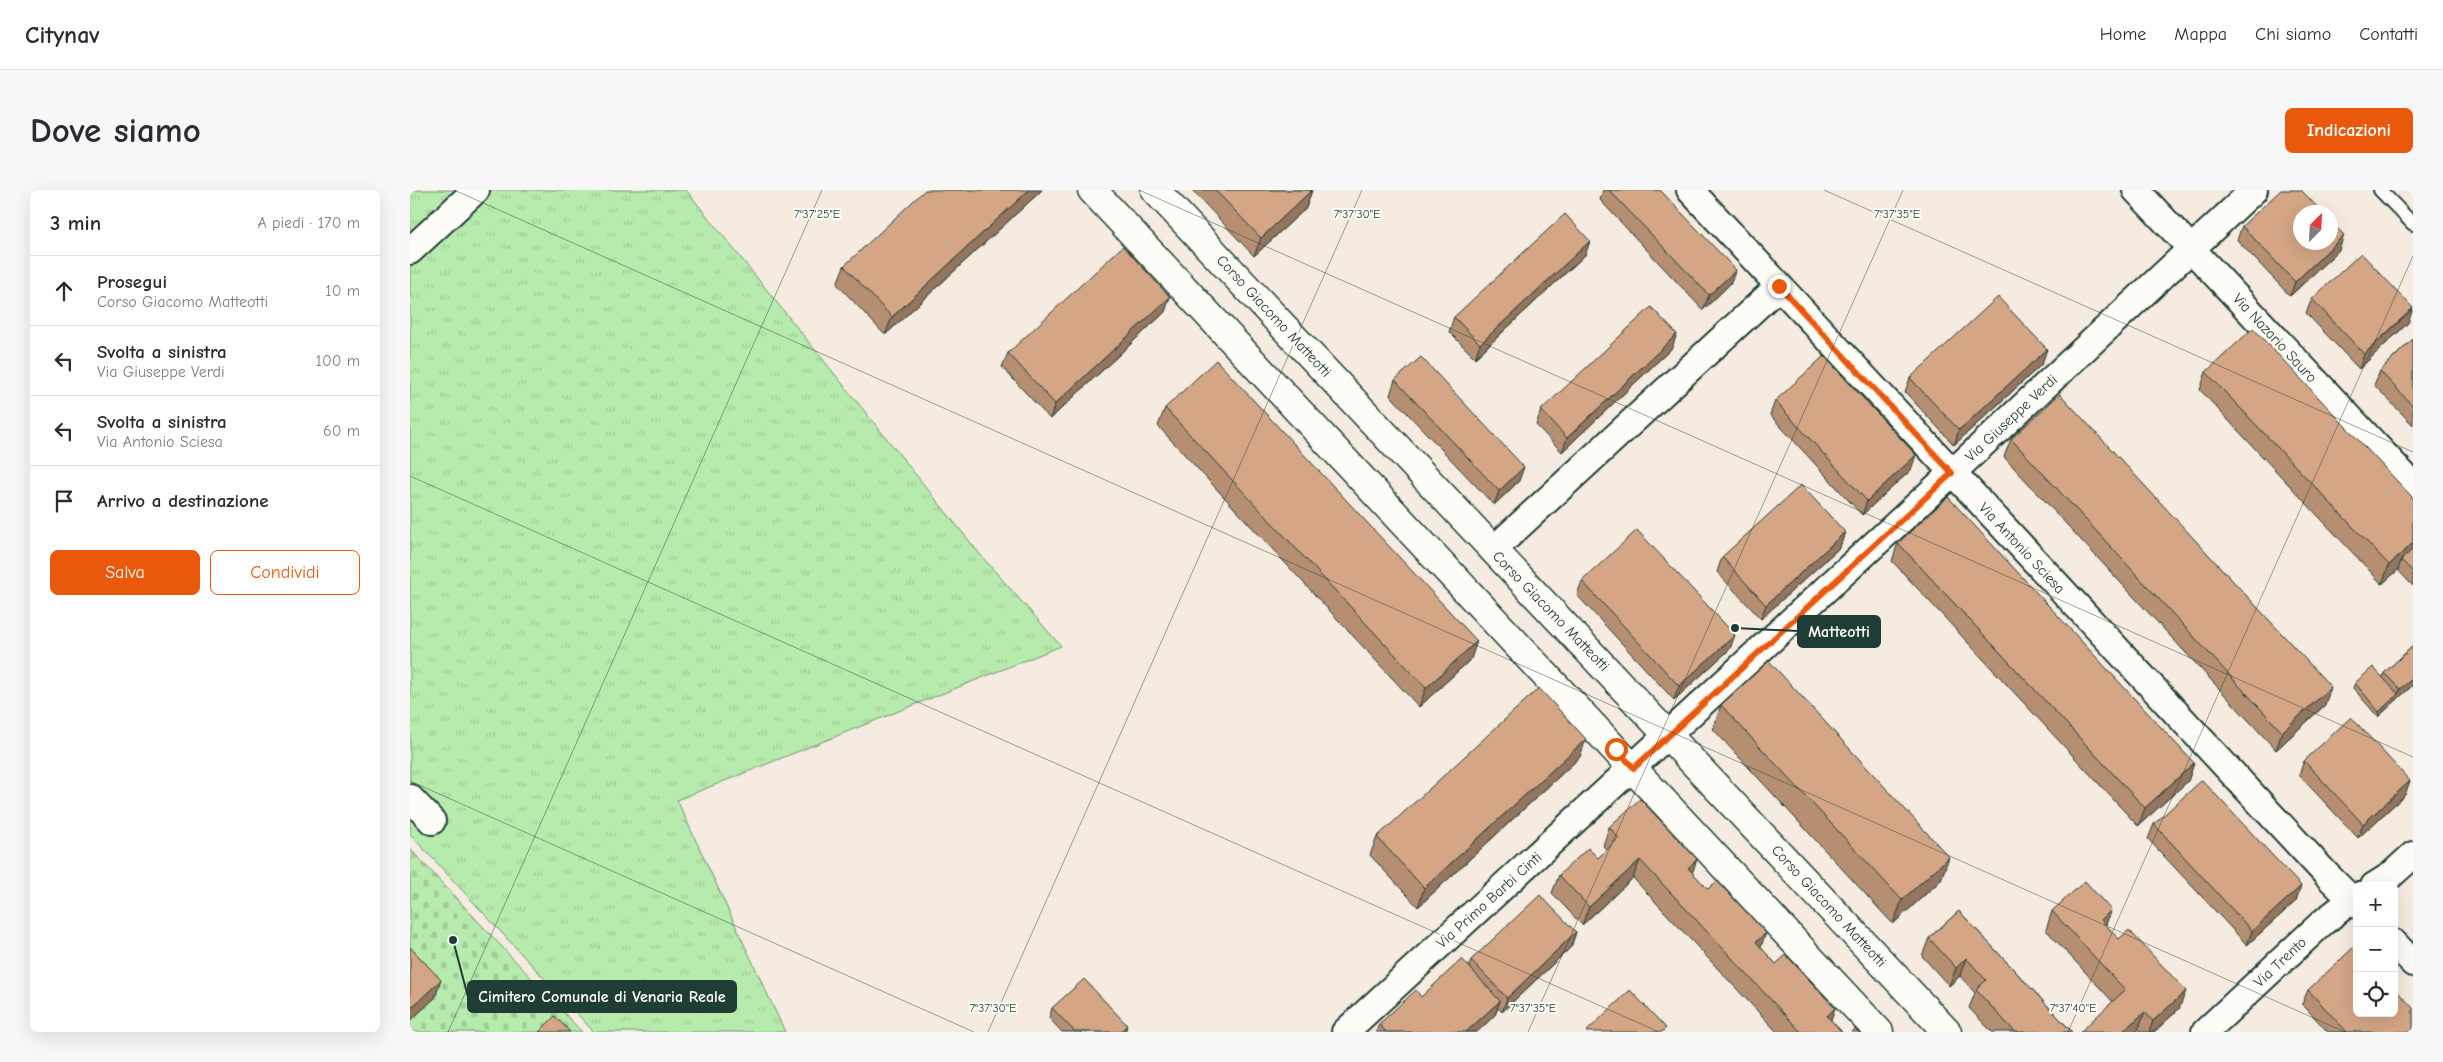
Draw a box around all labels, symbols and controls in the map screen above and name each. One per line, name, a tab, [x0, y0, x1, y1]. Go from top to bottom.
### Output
text: Citynav	[25, 21, 100, 49]
text: Home	[2100, 24, 2146, 45]
text: Mappa	[2174, 24, 2227, 45]
text: Chi siamo	[2255, 24, 2331, 45]
text: Contatti	[2359, 24, 2418, 45]
button: Indicazioni	[2285, 108, 2413, 153]
text: Dove siamo	[30, 110, 201, 151]
north arrow	[2293, 205, 2338, 250]
text: 7°37'25"E	[794, 207, 840, 221]
text: 7°37'30"E	[1334, 207, 1380, 221]
text: 7°37'35"E	[1874, 207, 1920, 221]
text: 3 min	[50, 211, 101, 235]
text: A piedi · 170 m	[257, 214, 360, 232]
street label: Corso Giacomo Matteotti	[1213, 251, 1335, 381]
text: Prosegui	[97, 271, 167, 293]
route end	[1768, 275, 1791, 298]
icon: ahead	[50, 277, 78, 305]
text: 10 m	[325, 282, 360, 300]
street label: Via Nazario Sauro	[2229, 290, 2321, 386]
text: Corso Giacomo Matteotti	[97, 293, 268, 311]
text: Svolta a sinistra	[97, 341, 227, 363]
icon: left	[50, 347, 78, 375]
text: 100 m	[316, 352, 360, 370]
text: Via Giuseppe Verdi	[97, 363, 225, 381]
street label: Via Giuseppe Verdi	[1961, 371, 2061, 465]
text: Svolta a sinistra	[97, 411, 227, 433]
icon: left	[50, 417, 78, 445]
text: 60 m	[323, 422, 360, 440]
text: Via Antonio Sciesa	[97, 433, 223, 451]
icon: arrive	[50, 487, 78, 515]
text: Arrivo a destinazione	[97, 490, 269, 512]
street label: Via Antonio Sciesa	[1975, 499, 2069, 597]
street label: Corso Giacomo Matteotti	[1489, 547, 1613, 675]
button: Salva	[50, 550, 200, 595]
button: Condividi	[210, 550, 360, 595]
callout: Matteotti	[1798, 616, 1880, 647]
text: Matteotti	[1808, 623, 1870, 641]
route start	[1605, 738, 1628, 761]
street label: Corso Giacomo Matteotti	[1768, 841, 1890, 971]
street label: Via Primo Barbi Cinti	[1433, 848, 1545, 952]
map controls	[2353, 882, 2398, 1017]
button: +	[2353, 882, 2398, 927]
button: −	[2353, 927, 2398, 972]
street label: Via Trento	[2250, 933, 2310, 991]
button: locate	[2353, 972, 2398, 1017]
callout: Cimitero Comunale di Venaria Reale	[468, 981, 736, 1012]
text: Cimitero Comunale di Venaria Reale	[478, 988, 726, 1006]
text: 7°37'30"E	[970, 1001, 1016, 1015]
text: 7°37'35"E	[1510, 1001, 1556, 1015]
text: 7°37'40"E	[2050, 1001, 2096, 1015]

